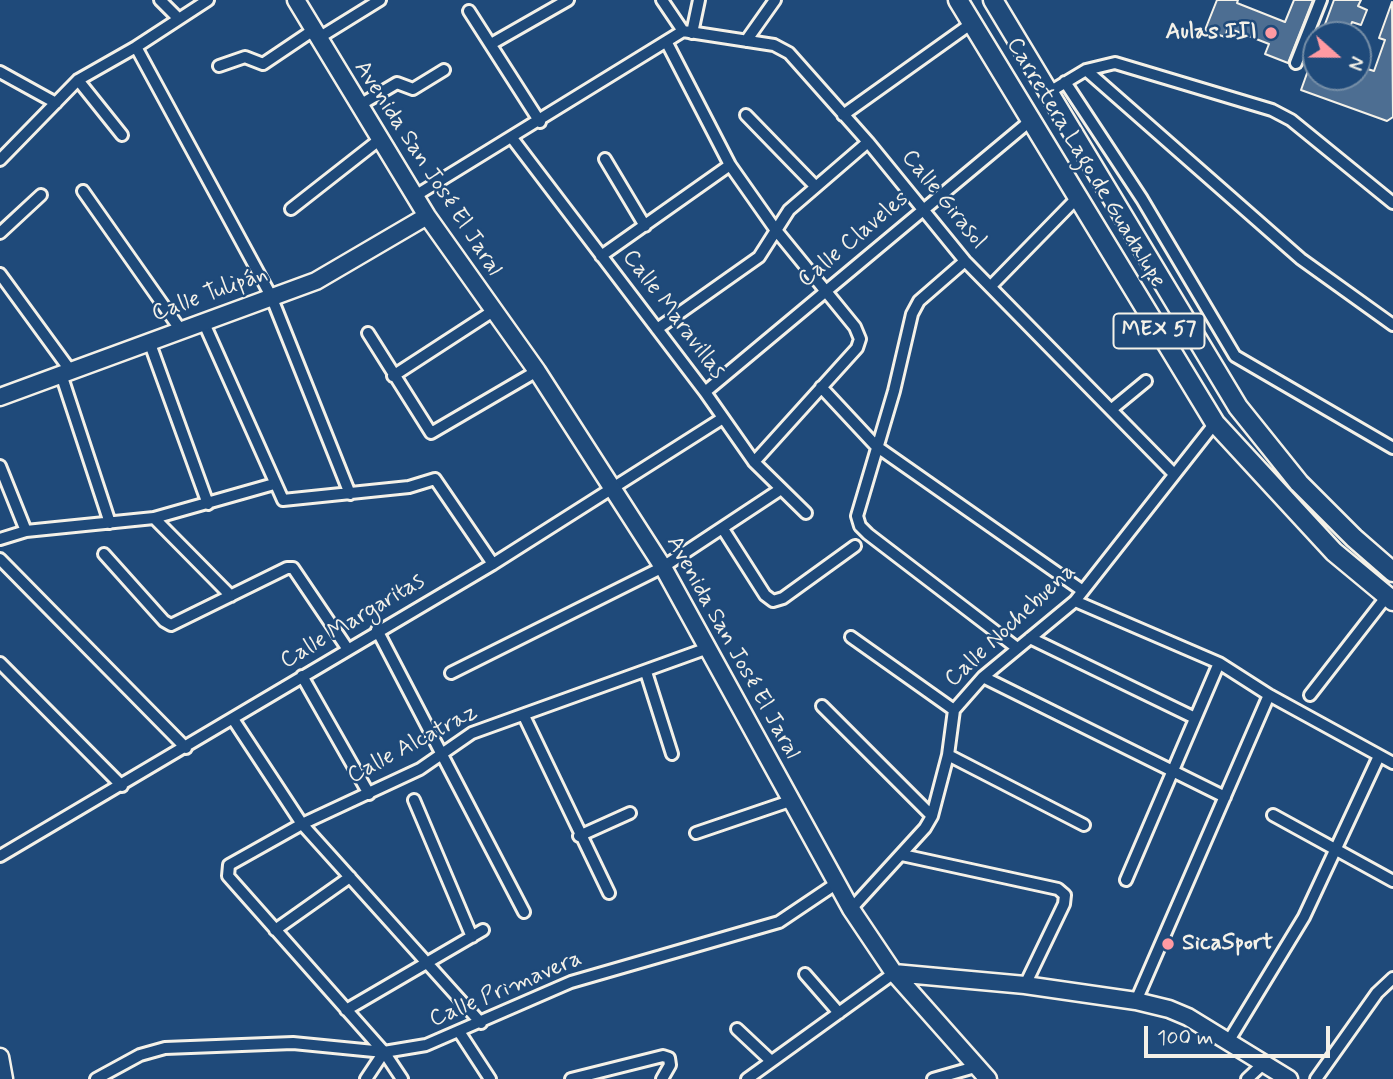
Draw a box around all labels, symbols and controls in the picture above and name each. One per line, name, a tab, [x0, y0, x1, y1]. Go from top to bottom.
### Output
place label: Aulas III	[1166, 19, 1257, 47]
north arrow	[1302, 21, 1372, 91]
marker: Aulas III	[1263, 25, 1279, 41]
street label: Carretera Lago de Guadalupe	[999, 33, 1171, 293]
text: N	[1341, 53, 1369, 73]
street label: Avenida San José El Jaral	[347, 56, 507, 282]
street label: Calle Girasol	[895, 145, 991, 255]
street label: Calle Claveles	[793, 186, 915, 294]
street label: Calle Maravillas	[615, 245, 731, 385]
street label: Calle Tulipán	[148, 261, 272, 329]
road number: MEX 57	[1114, 314, 1204, 348]
street label: Avenida San José El Jaral	[659, 532, 805, 764]
street label: Calle Nochebuena	[940, 558, 1082, 694]
street label: Calle Margaritas	[276, 568, 430, 676]
street label: Calle Alcatraz	[343, 699, 483, 791]
place label: SicaSport	[1182, 930, 1273, 958]
marker: SicaSport	[1160, 936, 1176, 952]
street label: Calle Primavera	[426, 946, 586, 1034]
scale bar	[1148, 1012, 1334, 1056]
text: 100 m	[1157, 1024, 1213, 1052]

